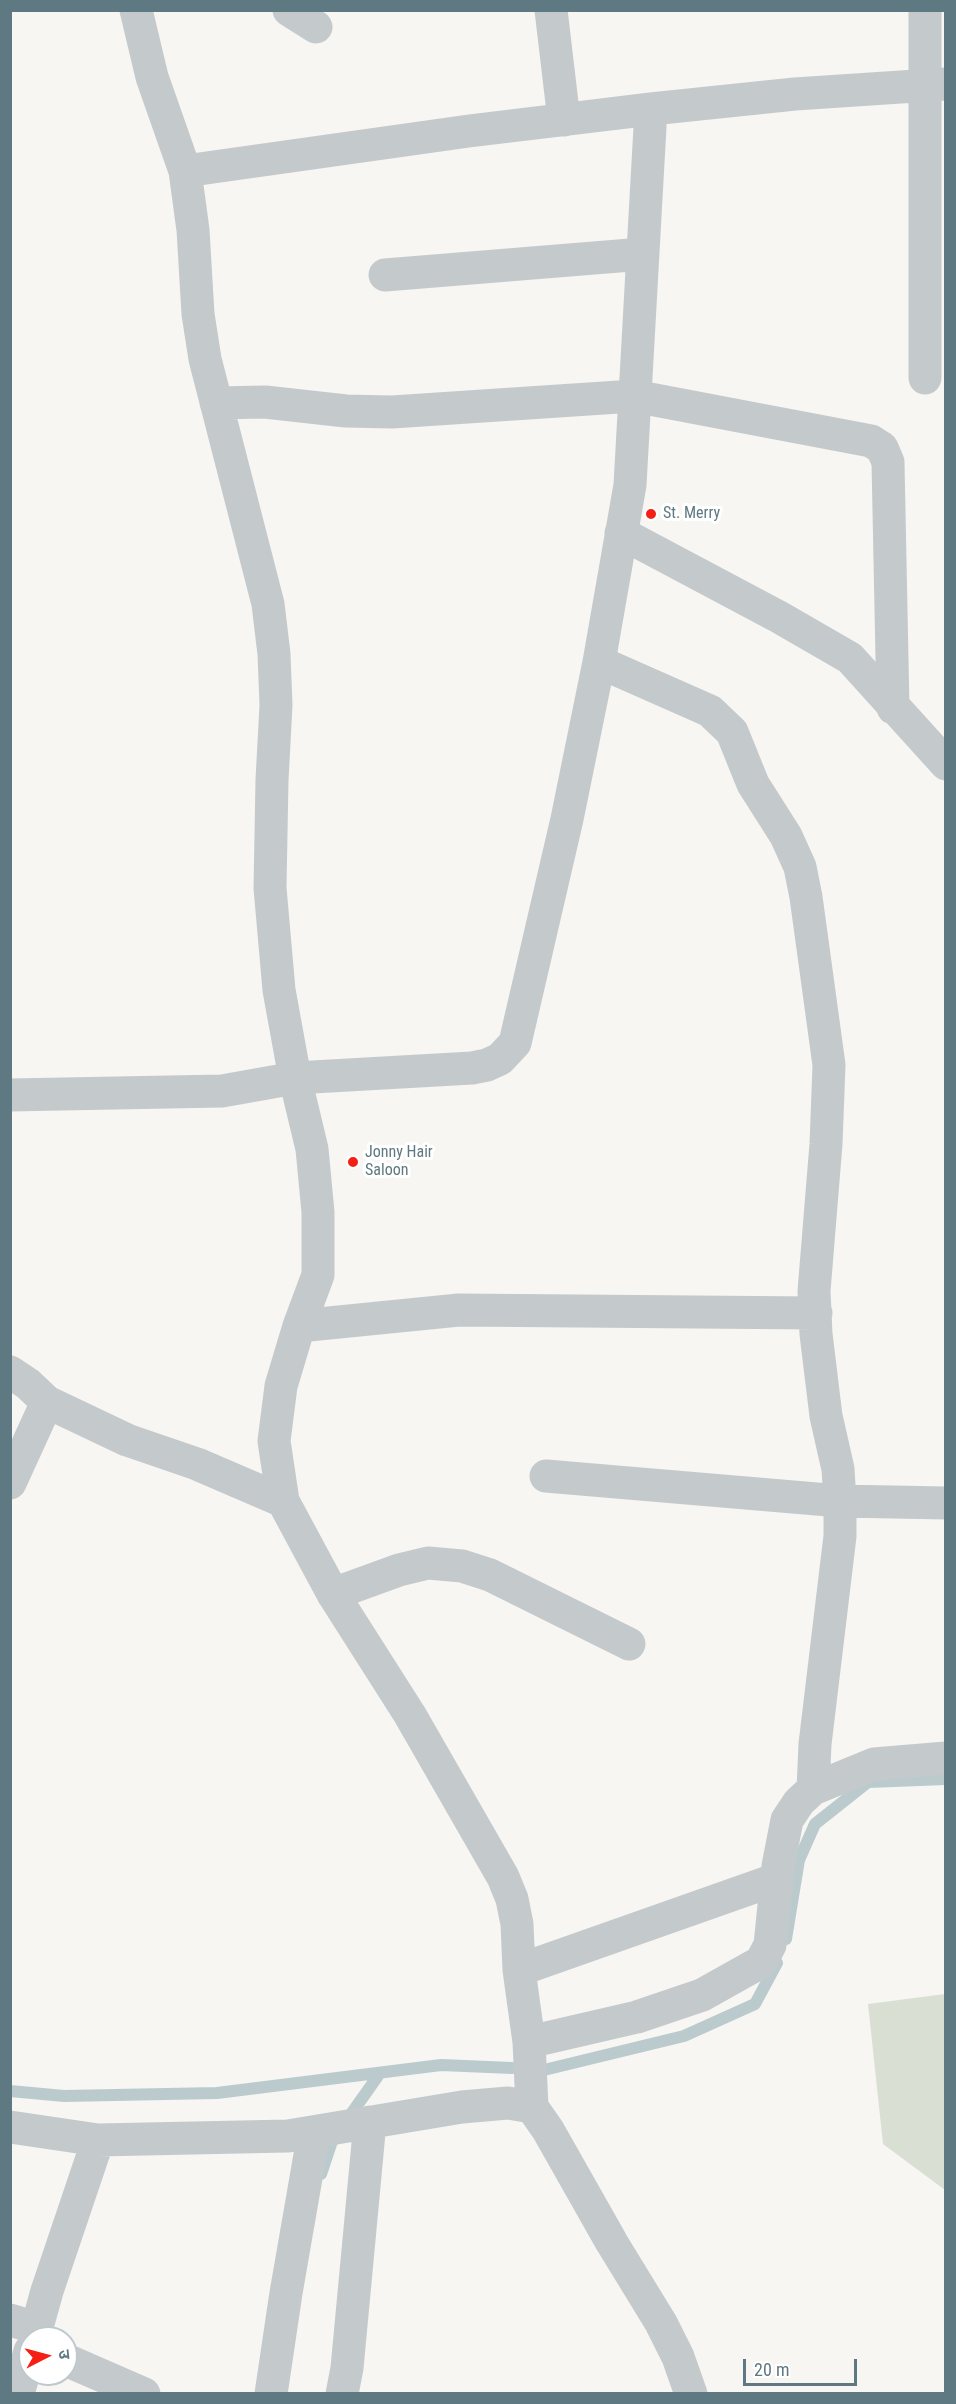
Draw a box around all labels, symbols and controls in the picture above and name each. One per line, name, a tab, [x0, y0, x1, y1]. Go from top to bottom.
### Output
place label: St. Merry	[663, 504, 720, 524]
marker: St. Merry	[644, 507, 658, 521]
place label: Jonny Hair Saloon	[365, 1143, 433, 1181]
marker: Jonny Hair Saloon	[346, 1155, 360, 1169]
north arrow	[18, 2326, 78, 2386]
scale bar	[746, 2347, 860, 2385]
text: उ	[54, 2349, 74, 2360]
text: 20 m	[754, 2359, 789, 2380]

